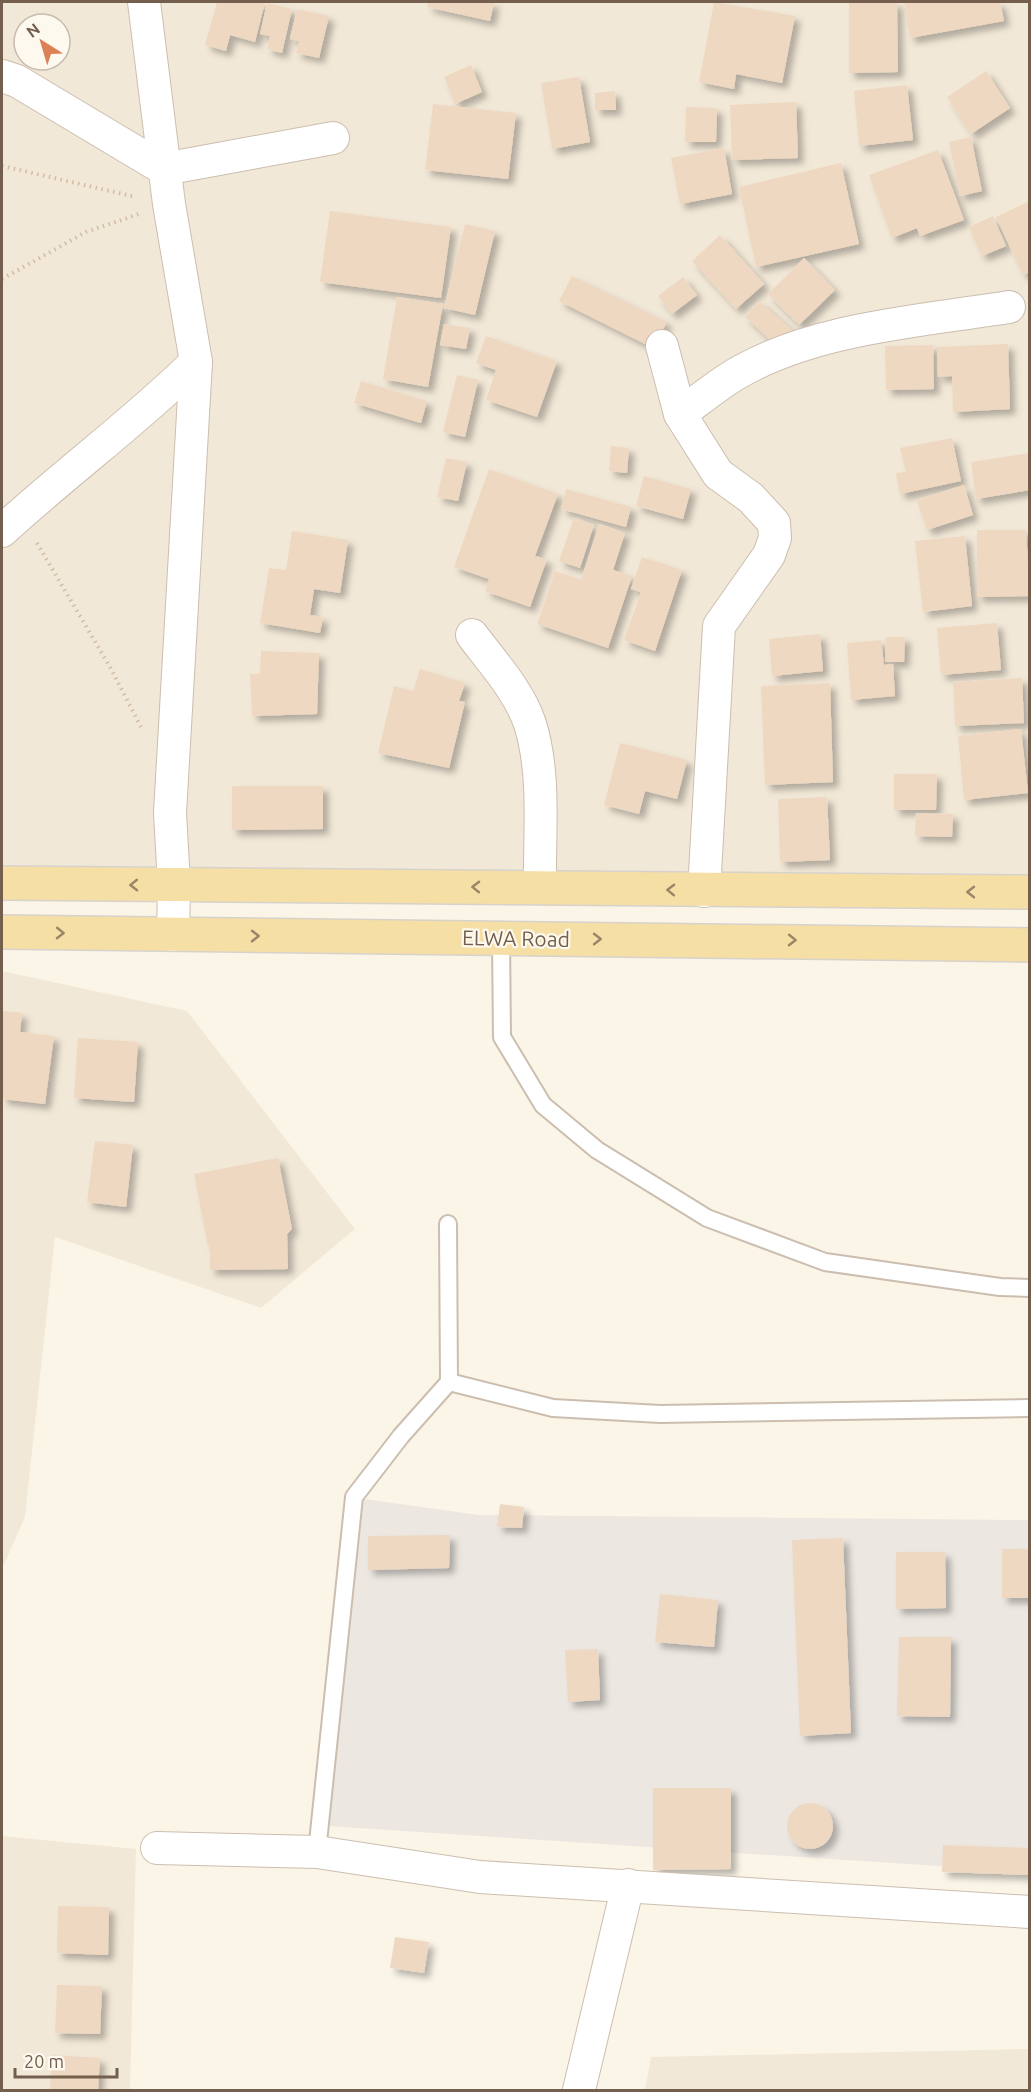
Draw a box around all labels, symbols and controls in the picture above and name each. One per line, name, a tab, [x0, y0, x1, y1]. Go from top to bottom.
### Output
north arrow	[12, 12, 72, 72]
text: N	[23, 19, 43, 41]
one-way arrow	[130, 878, 139, 891]
one-way arrow	[472, 881, 481, 893]
one-way arrow	[667, 884, 676, 896]
one-way arrow	[967, 886, 976, 898]
street label: ELWA Road	[462, 925, 570, 951]
one-way arrow	[55, 927, 64, 939]
one-way arrow	[250, 930, 259, 942]
one-way arrow	[592, 933, 601, 945]
one-way arrow	[787, 934, 796, 947]
scale bar	[15, 2041, 117, 2079]
text: 20 m	[24, 2051, 64, 2071]

